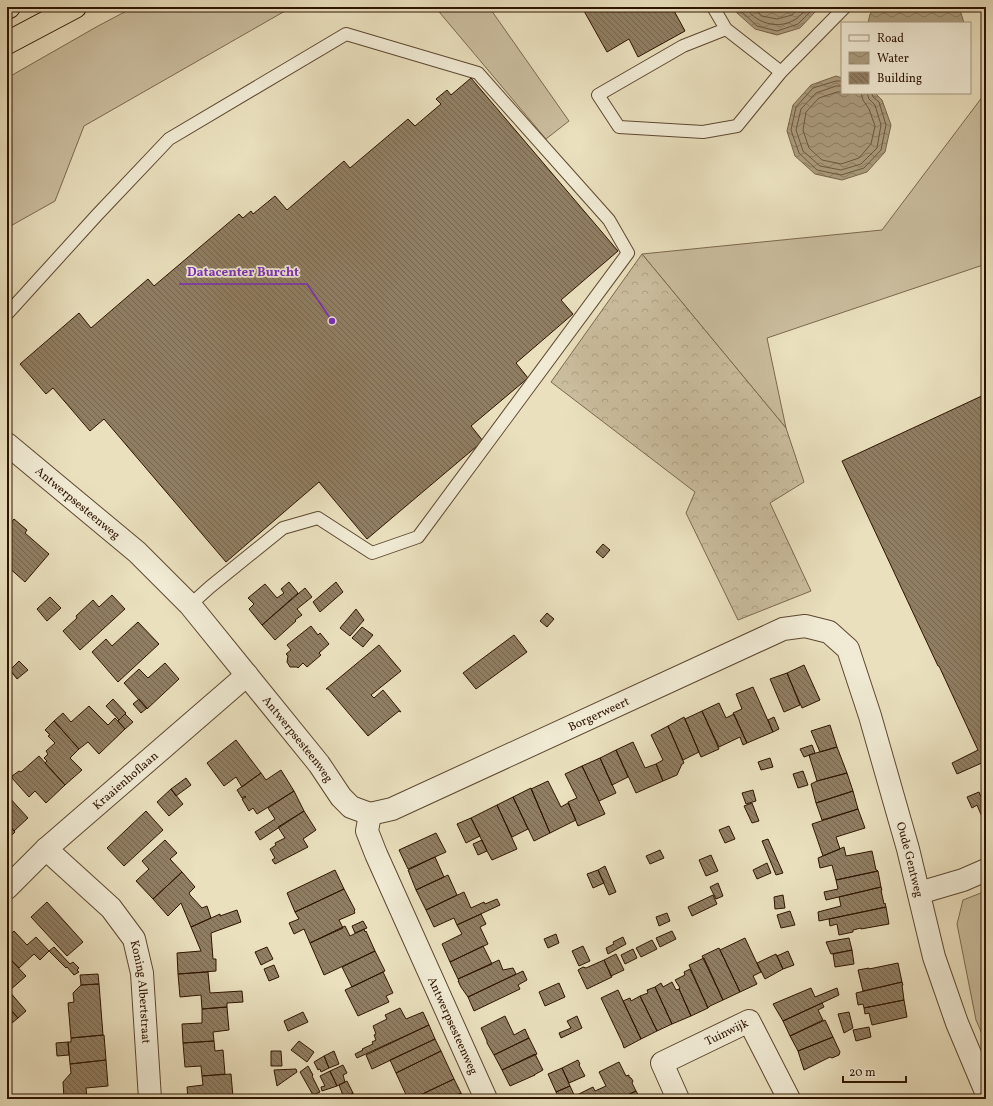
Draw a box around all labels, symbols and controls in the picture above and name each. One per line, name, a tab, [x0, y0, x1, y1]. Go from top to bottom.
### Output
legend	[841, 22, 971, 94]
text: Road	[877, 31, 904, 47]
text: Water	[877, 51, 909, 67]
text: Building	[877, 71, 922, 87]
callout: Datacenter Burcht	[179, 259, 307, 284]
text: Datacenter Burcht	[187, 264, 299, 282]
street label: Antwerpsesteenweg	[31, 464, 123, 544]
street label: Antwerpsesteenweg	[258, 693, 336, 786]
street label: Borgerweert	[566, 694, 632, 736]
street label: Kraaienhoflaan	[90, 748, 162, 814]
street label: Oude Gentweg	[892, 820, 926, 899]
street label: Koning Albertstraat	[126, 939, 153, 1044]
street label: Antwerpsesteenweg	[423, 974, 481, 1078]
street label: Tuinwijk	[703, 1015, 752, 1050]
scale bar	[843, 1058, 906, 1084]
text: 20 m	[849, 1065, 876, 1081]

